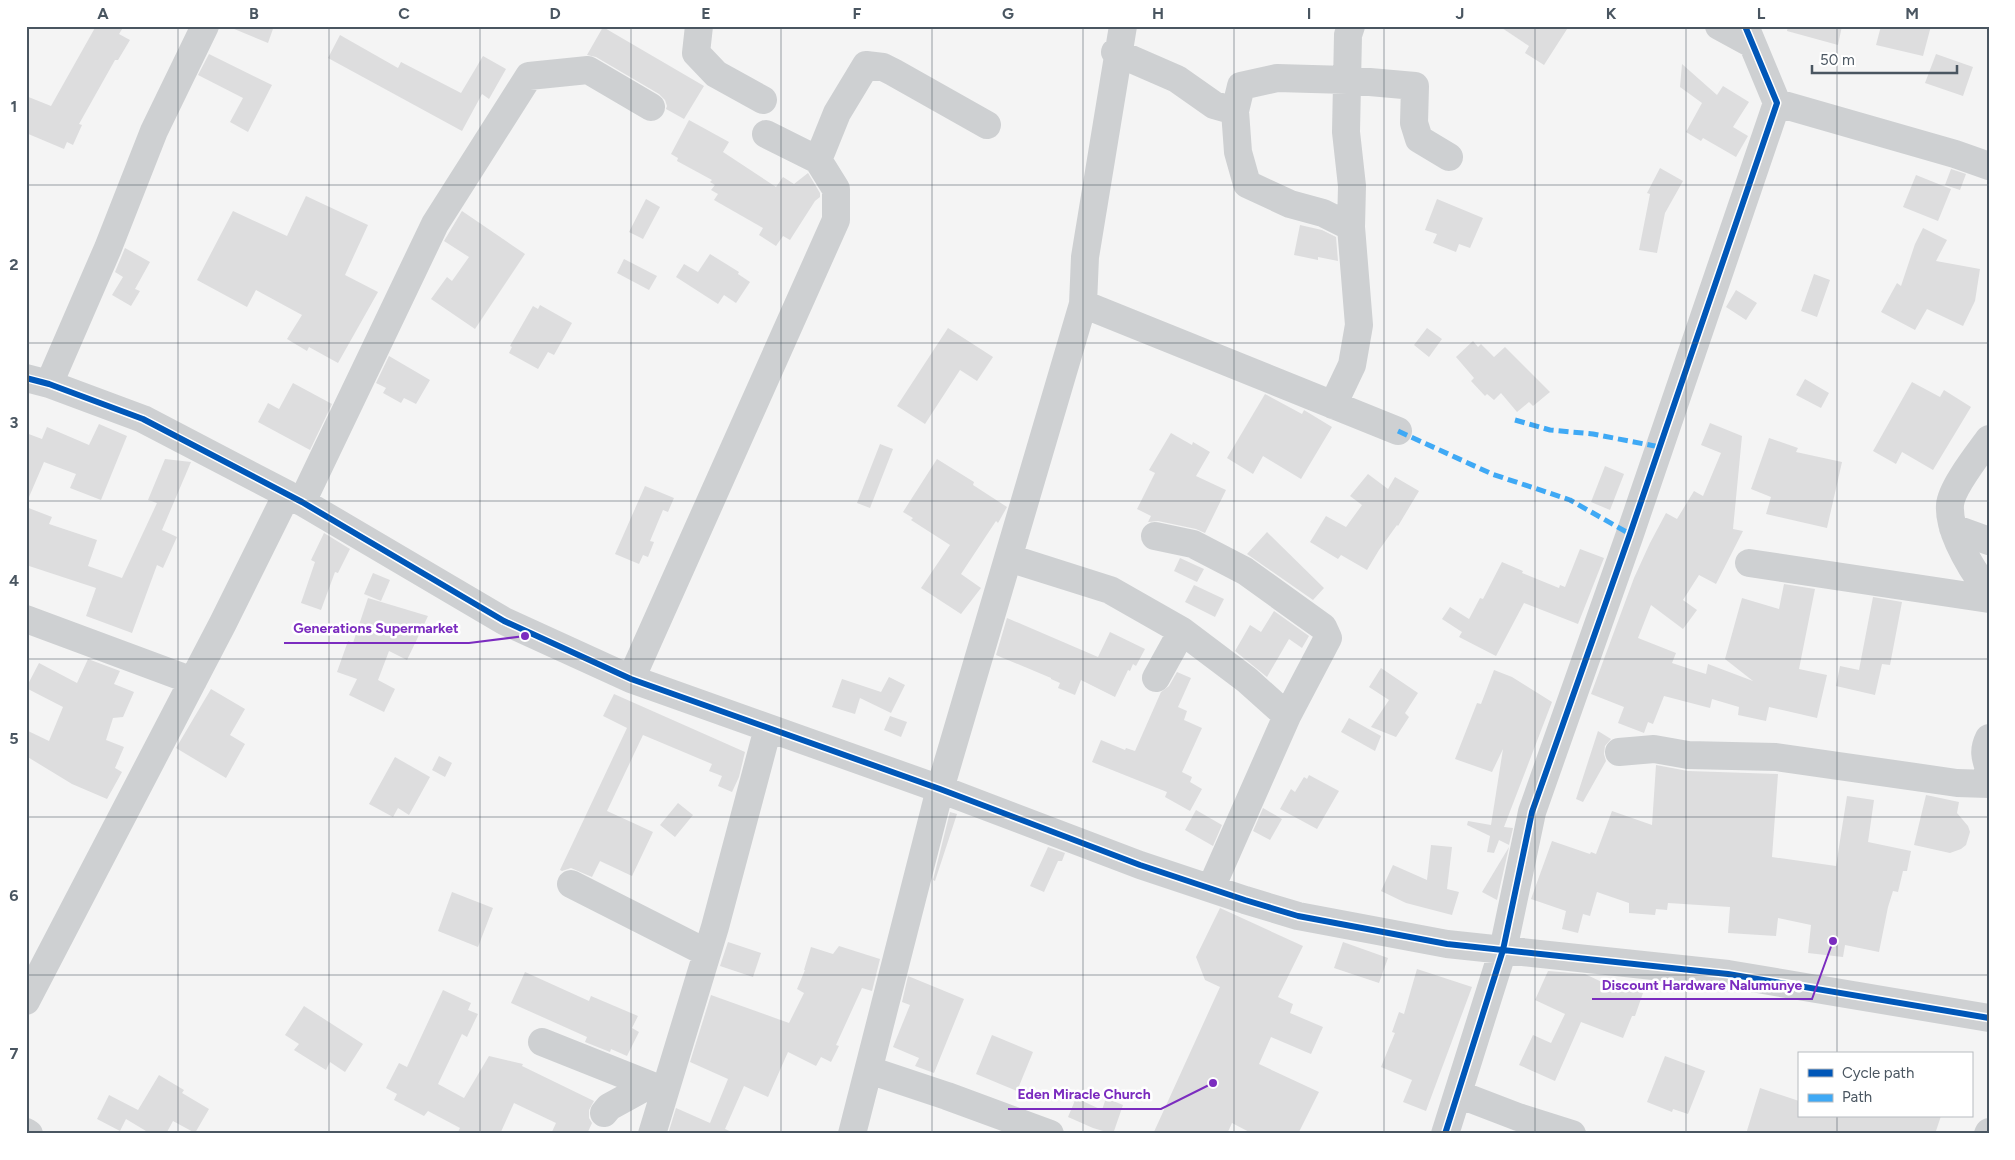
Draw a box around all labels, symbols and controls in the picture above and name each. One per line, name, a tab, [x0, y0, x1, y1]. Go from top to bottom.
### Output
text: A	[97, 4, 109, 23]
text: B	[249, 4, 259, 23]
text: C	[398, 4, 410, 23]
text: D	[549, 4, 561, 23]
text: E	[701, 4, 711, 23]
text: F	[853, 4, 862, 23]
text: G	[1002, 4, 1014, 23]
text: H	[1152, 4, 1164, 23]
text: I	[1307, 4, 1311, 23]
text: J	[1456, 4, 1464, 23]
text: K	[1606, 4, 1617, 23]
text: L	[1757, 4, 1766, 23]
text: M	[1905, 4, 1919, 23]
scale bar	[1812, 42, 1958, 74]
text: 50 m	[1820, 51, 1855, 69]
text: 1	[11, 97, 17, 116]
text: 2	[9, 255, 19, 274]
text: 3	[10, 413, 19, 432]
text: 4	[9, 571, 19, 590]
callout: Generations Supermarket	[284, 614, 469, 643]
text: Generations Supermarket	[293, 620, 459, 637]
text: 5	[9, 729, 19, 748]
text: 6	[9, 886, 19, 905]
callout: Discount Hardware Nalumunye	[1592, 970, 1812, 999]
text: Discount Hardware Nalumunye	[1602, 977, 1803, 994]
text: 7	[10, 1044, 19, 1063]
legend	[1798, 1052, 1972, 1118]
text: Cycle path	[1842, 1064, 1914, 1082]
callout: Eden Miracle Church	[1008, 1080, 1161, 1109]
text: Eden Miracle Church	[1017, 1086, 1151, 1103]
text: Path	[1842, 1088, 1872, 1106]

